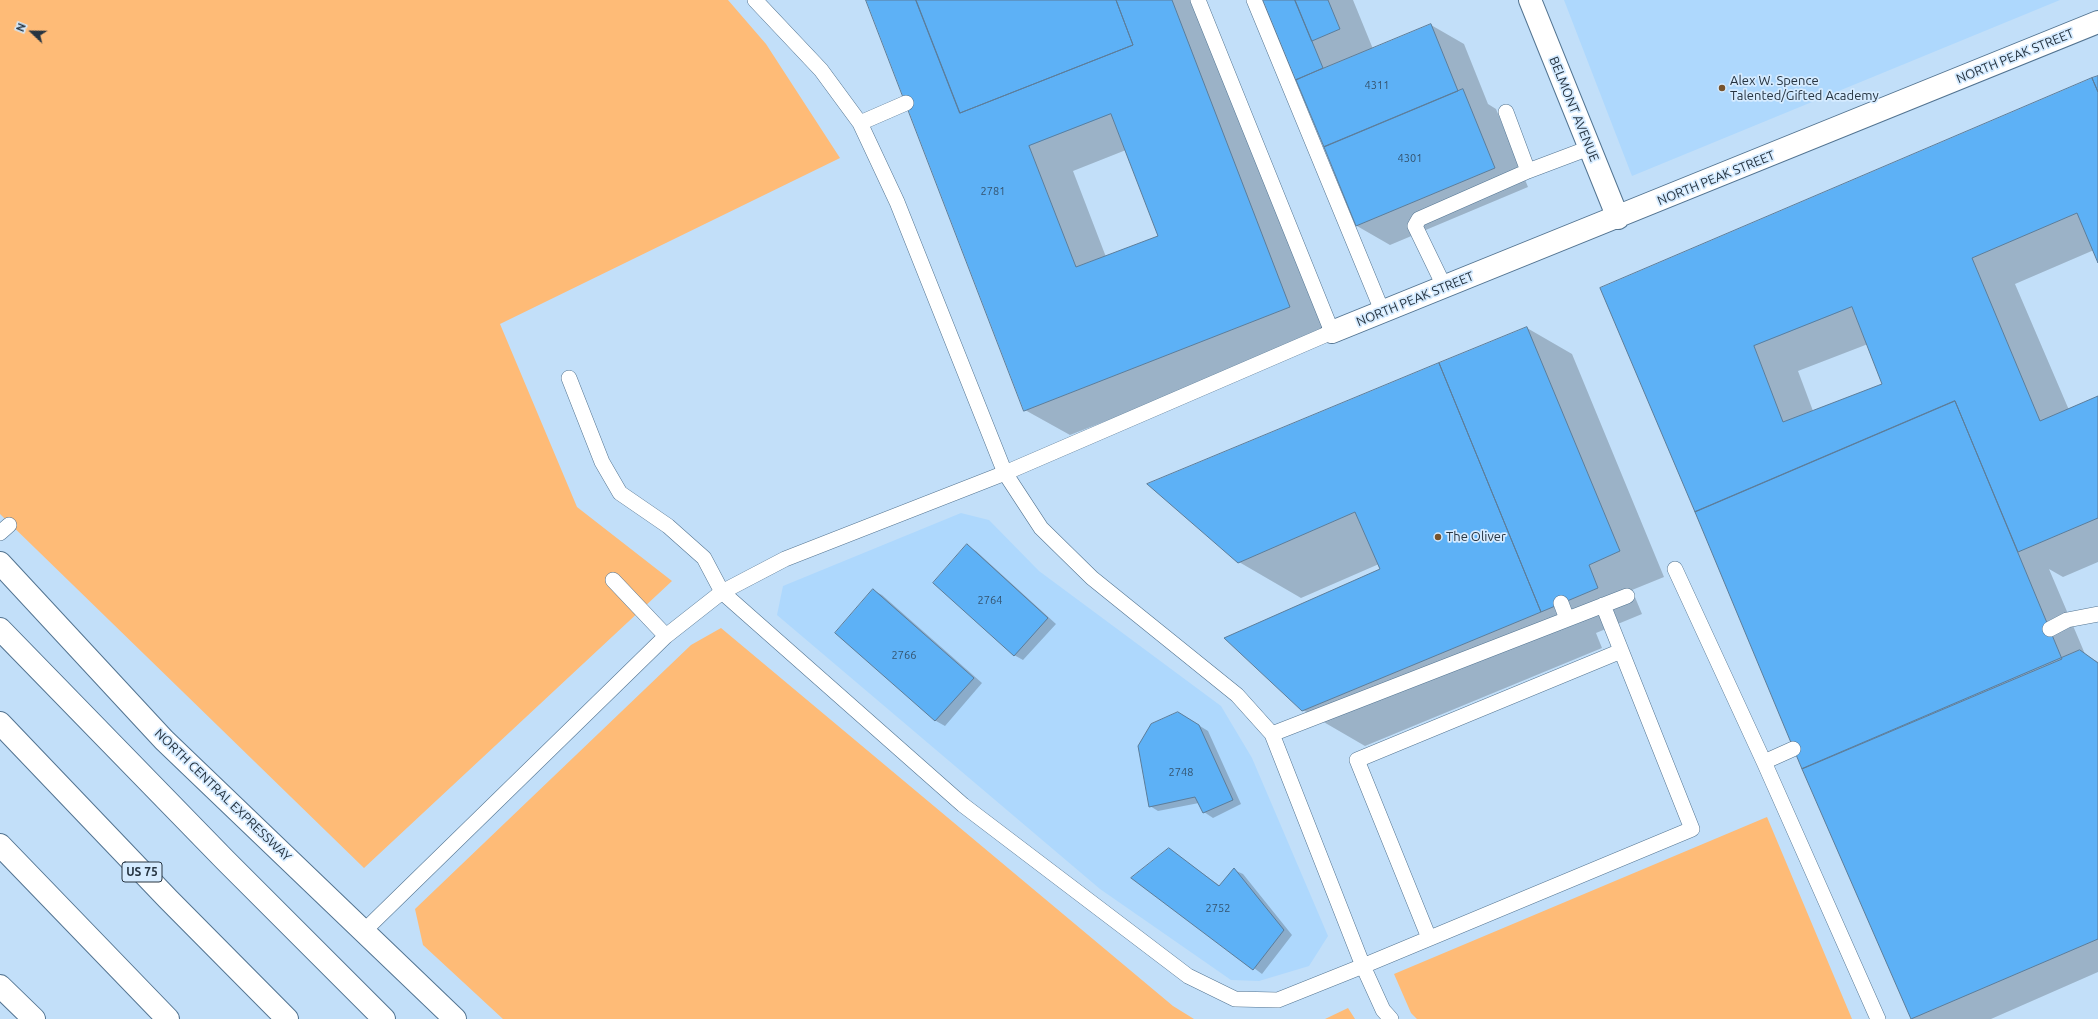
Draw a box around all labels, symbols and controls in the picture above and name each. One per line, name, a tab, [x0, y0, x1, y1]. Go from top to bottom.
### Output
north arrow	[12, 12, 52, 52]
text: N	[14, 21, 28, 34]
street label: NORTH PEAK STREET	[1954, 25, 2076, 87]
street label: BELMONT AVENUE	[1546, 54, 1602, 164]
place label: Alex W. Spence Talented/Gifted Academy	[1730, 73, 1879, 104]
house number: 4311	[1365, 78, 1389, 92]
marker: Alex W. Spence Talented/Gifted Academy	[1717, 83, 1727, 93]
street label: NORTH PEAK STREET	[1655, 147, 1777, 209]
house number: 4301	[1398, 151, 1422, 165]
house number: 2781	[981, 184, 1005, 198]
street label: NORTH PEAK STREET	[1354, 268, 1476, 330]
place label: The Oliver	[1446, 529, 1506, 545]
marker: The Oliver	[1433, 532, 1443, 542]
house number: 2764	[978, 593, 1002, 607]
house number: 2766	[892, 648, 916, 662]
street label: NORTH CENTRAL EXPRESSWAY	[151, 725, 295, 865]
house number: 2748	[1169, 765, 1193, 779]
road number: US 75	[122, 862, 162, 882]
house number: 2752	[1206, 901, 1230, 915]

